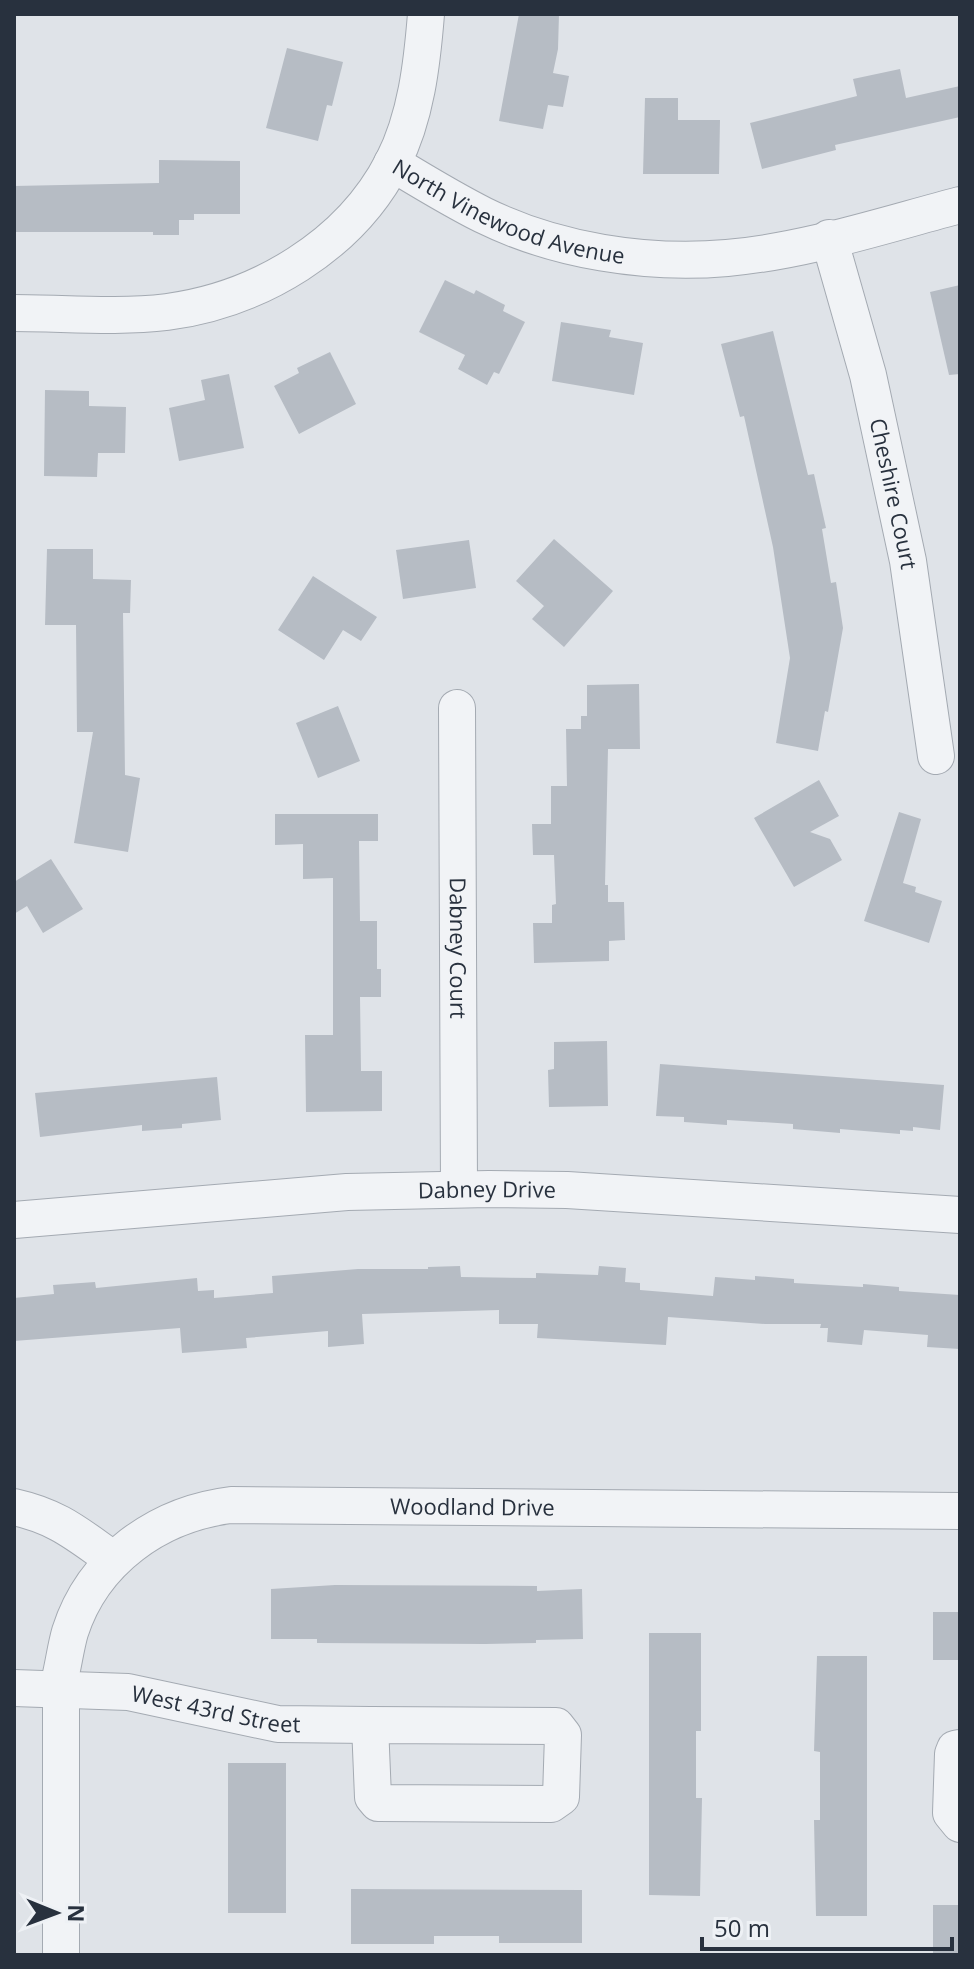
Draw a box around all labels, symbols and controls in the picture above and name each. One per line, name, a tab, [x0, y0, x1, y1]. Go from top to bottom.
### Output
street label: North Vinewood Avenue	[387, 151, 627, 270]
street label: Cheshire Court	[864, 415, 925, 571]
street label: Dabney Court	[444, 877, 474, 1019]
street label: Dabney Drive	[417, 1173, 556, 1205]
street label: Woodland Drive	[390, 1490, 555, 1522]
street label: West 43rd Street	[129, 1677, 301, 1738]
north arrow	[16, 1873, 96, 1953]
scale bar	[702, 1901, 952, 1951]
text: N	[62, 1904, 92, 1923]
text: 50 m	[714, 1911, 770, 1944]

